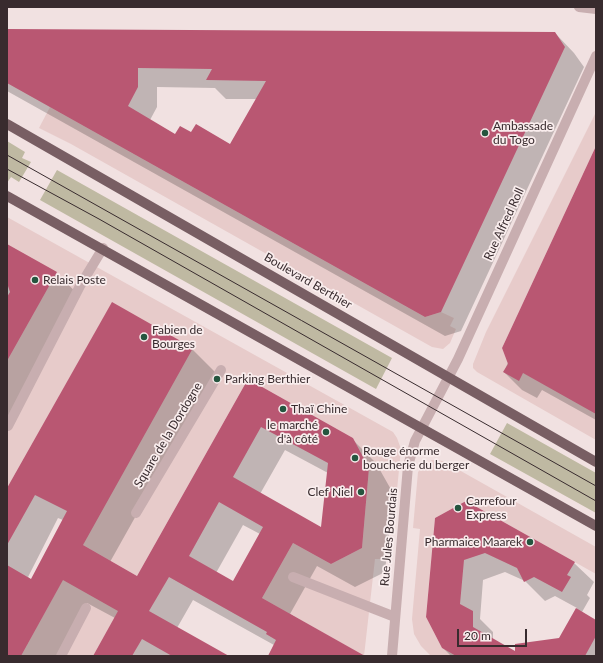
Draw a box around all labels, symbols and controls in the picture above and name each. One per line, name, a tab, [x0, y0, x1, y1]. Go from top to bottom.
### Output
place label: Ambassade du Togo	[493, 119, 553, 147]
marker: Ambassade du Togo	[480, 128, 490, 138]
street label: Rue Alfred Roll	[481, 185, 527, 263]
street label: Boulevard Berthier	[261, 250, 355, 312]
place label: Relais Poste	[43, 273, 106, 287]
marker: Relais Poste	[30, 275, 40, 285]
place label: Fabien de Bourges	[152, 323, 203, 351]
marker: Fabien de Bourges	[139, 332, 149, 342]
place label: Parking Berthier	[225, 372, 310, 386]
marker: Parking Berthier	[212, 374, 222, 384]
street label: Square de la Dordogne	[131, 380, 205, 490]
place label: Thaï Chine	[291, 402, 347, 416]
marker: Thaï Chine	[278, 404, 288, 414]
place label: le marché d'à côté	[267, 418, 318, 446]
marker: le marché d'à côté	[321, 427, 331, 437]
place label: Rouge énorme boucherie du berger	[363, 444, 469, 472]
marker: Rouge énorme boucherie du berger	[350, 453, 360, 463]
place label: Clef Niel	[307, 485, 353, 499]
marker: Clef Niel	[356, 487, 366, 497]
street label: Rue Jules Bourdais	[378, 487, 400, 587]
place label: Carrefour Express	[466, 494, 517, 522]
marker: Carrefour Express	[453, 503, 463, 513]
place label: Pharmaice Maarek	[425, 535, 522, 549]
marker: Pharmaice Maarek	[525, 537, 535, 547]
scale bar	[459, 621, 529, 647]
text: 20 m	[464, 628, 491, 643]

